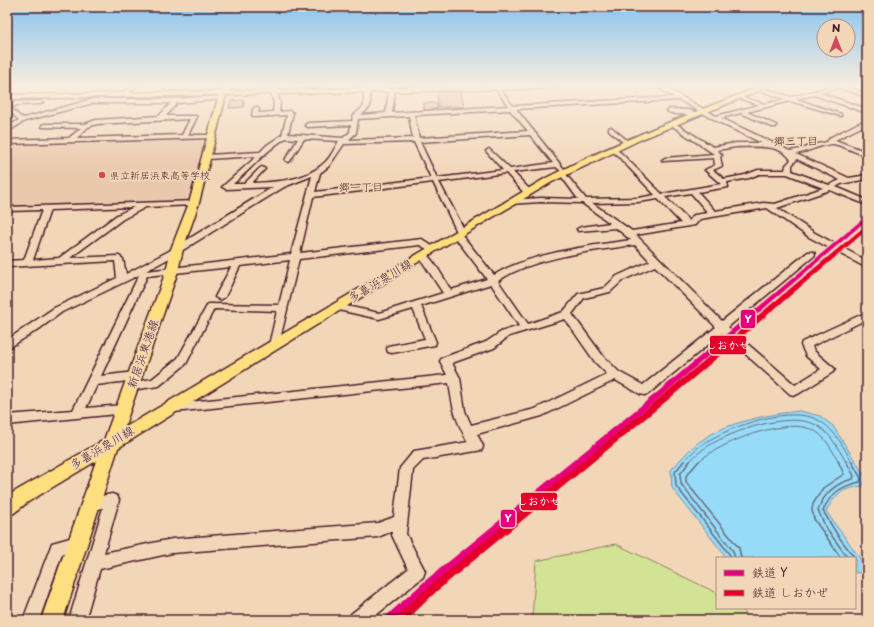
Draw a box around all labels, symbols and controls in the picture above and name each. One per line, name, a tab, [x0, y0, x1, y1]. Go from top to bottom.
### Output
north arrow	[816, 18, 856, 58]
text: N	[832, 19, 841, 36]
district label: 郷三丁目	[774, 132, 818, 149]
place label: 県立新居浜東高等学校	[110, 167, 210, 182]
marker: 県立新居浜東高等学校	[97, 170, 107, 180]
district label: 郷一丁目	[339, 178, 383, 195]
street label: 多喜浜泉川線	[344, 254, 415, 306]
line badge: Y	[740, 309, 756, 329]
text: Y	[744, 310, 752, 327]
street label: 新居浜東港線	[122, 317, 162, 391]
line badge: しおかぜ	[709, 335, 747, 355]
text: しおかぜ	[706, 336, 750, 353]
street label: 多喜浜泉川線	[66, 421, 137, 473]
text: しおかぜ	[517, 492, 561, 509]
line badge: しおかぜ	[520, 492, 558, 511]
line badge: Y	[500, 509, 516, 528]
text: Y	[504, 509, 512, 526]
legend	[716, 557, 856, 609]
text: 鉄道 Y	[752, 563, 788, 581]
text: 鉄道 しおかぜ	[752, 583, 828, 601]

